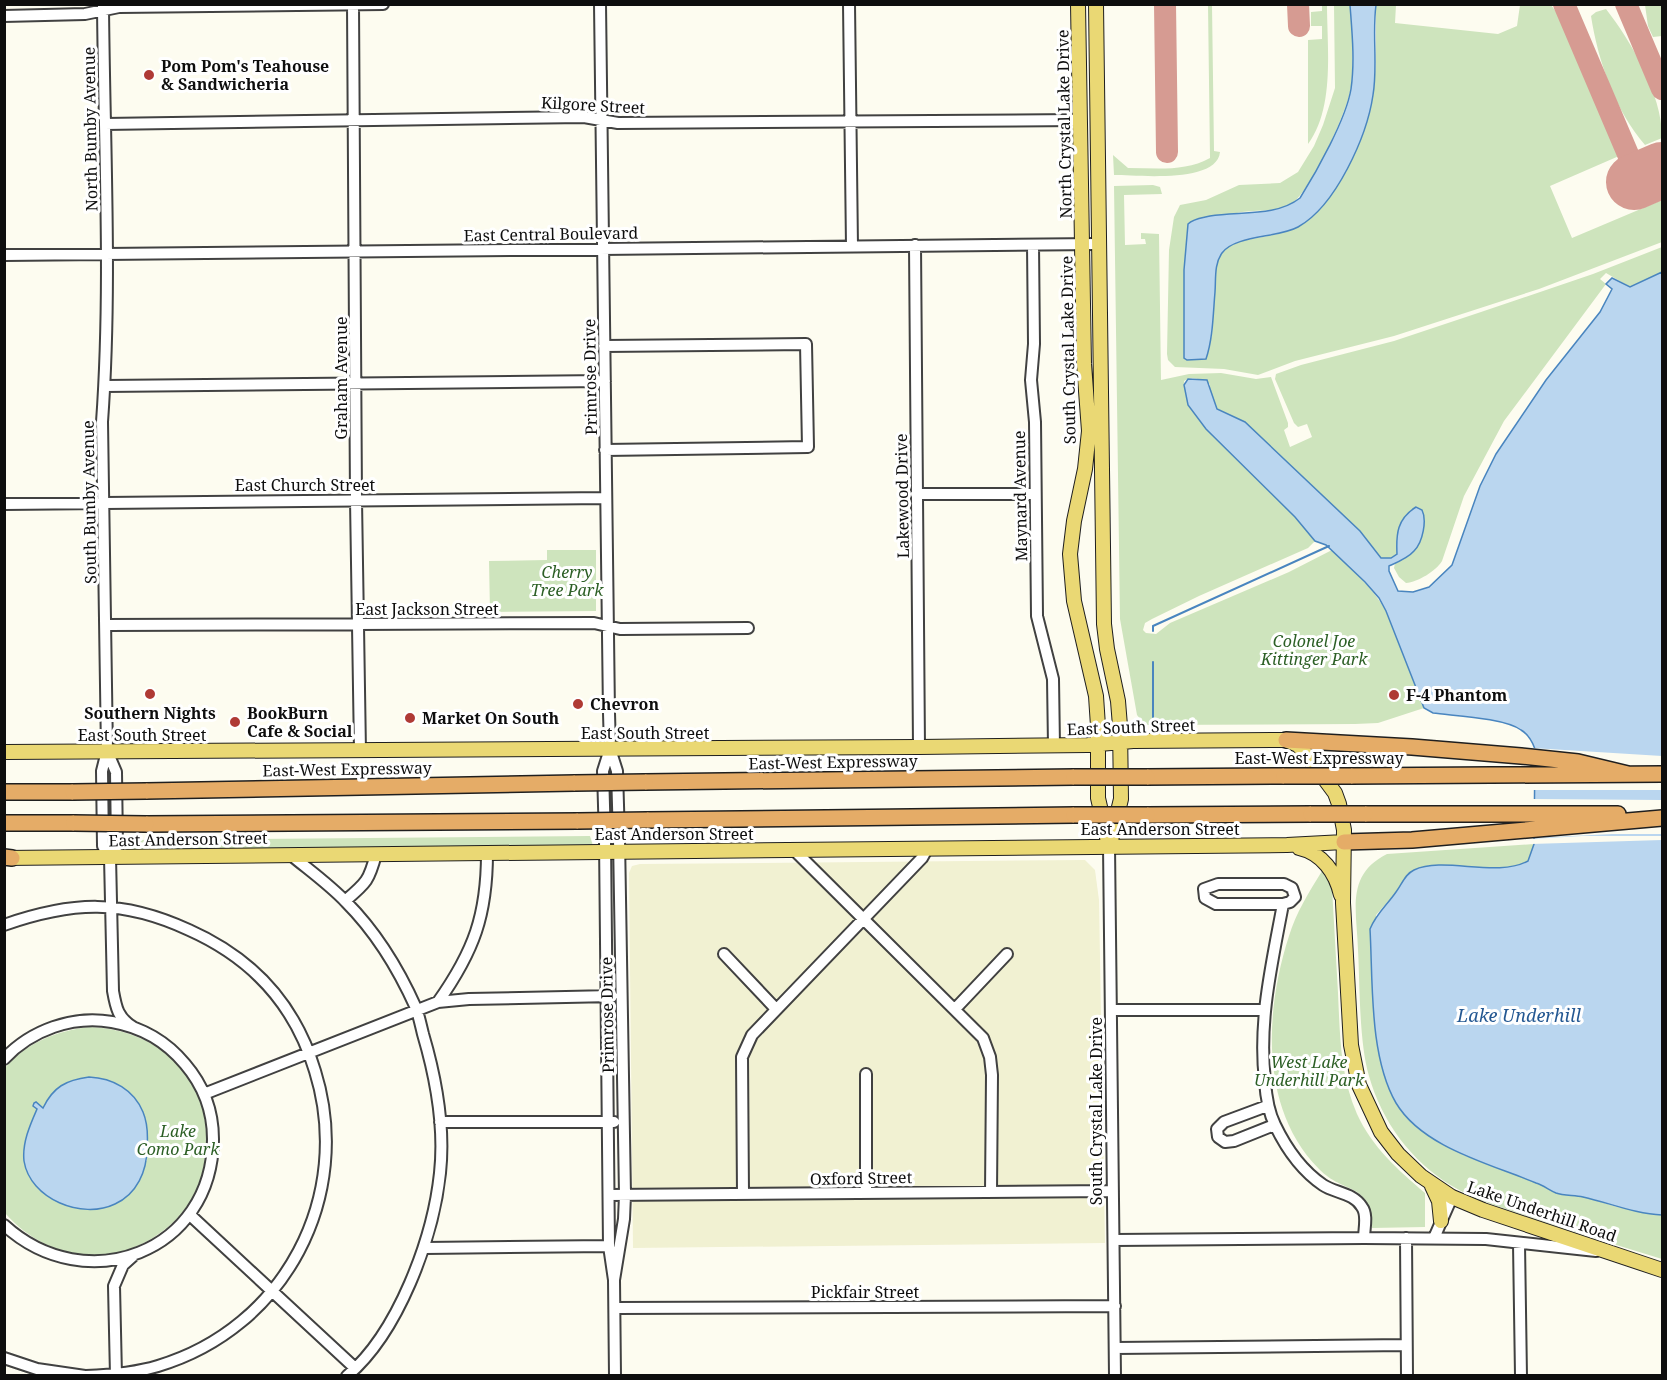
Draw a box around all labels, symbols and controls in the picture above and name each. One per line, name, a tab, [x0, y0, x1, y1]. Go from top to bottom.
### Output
street label: North Crystal Lake Drive	[1051, 29, 1077, 219]
street label: North Bumby Avenue	[78, 47, 102, 211]
place label: Pom Pom's Teahouse & Sandwicheria	[161, 55, 329, 95]
marker: Pom Pom's Teahouse & Sandwicheria	[142, 68, 156, 82]
street label: Kilgore Street	[540, 91, 646, 119]
street label: East Central Boulevard	[463, 221, 639, 247]
street label: South Crystal Lake Drive	[1055, 256, 1081, 444]
street label: Graham Avenue	[330, 316, 352, 440]
street label: Primrose Drive	[578, 319, 602, 435]
street label: South Bumby Avenue	[77, 420, 101, 584]
street label: Maynard Avenue	[1008, 430, 1032, 562]
street label: Lakewood Drive	[890, 433, 914, 559]
street label: East Church Street	[235, 474, 376, 496]
park label: Cherry Tree Park	[531, 561, 604, 601]
street label: East Jackson Street	[355, 598, 499, 620]
park label: Colonel Joe Kittinger Park	[1260, 630, 1368, 670]
place label: F-4 Phantom	[1406, 684, 1508, 706]
marker: Southern Nights	[143, 687, 157, 701]
marker: F-4 Phantom	[1387, 688, 1401, 702]
place label: Chevron	[590, 693, 659, 715]
marker: Chevron	[571, 697, 585, 711]
place label: Southern Nights	[84, 702, 216, 724]
place label: BookBurn Cafe & Social	[247, 702, 353, 742]
place label: Market On South	[422, 707, 560, 729]
marker: Market On South	[403, 711, 417, 725]
street label: East South Street	[1066, 714, 1196, 740]
marker: BookBurn Cafe & Social	[228, 715, 242, 729]
street label: East South Street	[581, 722, 710, 744]
street label: East South Street	[78, 724, 207, 746]
street label: East-West Expressway	[1234, 747, 1405, 769]
street label: East-West Expressway	[748, 750, 919, 774]
street label: East-West Expressway	[262, 757, 433, 781]
street label: East Anderson Street	[1080, 818, 1240, 840]
street label: East Anderson Street	[594, 823, 754, 845]
street label: East Anderson Street	[108, 827, 268, 851]
street label: Primrose Drive	[595, 957, 619, 1073]
water label: Lake Underhill	[1456, 1003, 1581, 1027]
street label: South Crystal Lake Drive	[1085, 1017, 1107, 1205]
park label: West Lake Underhill Park	[1254, 1051, 1365, 1091]
park label: Lake Como Park	[137, 1120, 220, 1160]
street label: Oxford Street	[810, 1166, 913, 1190]
street label: Lake Underhill Road	[1464, 1175, 1620, 1247]
street label: Pickfair Street	[811, 1281, 920, 1303]

